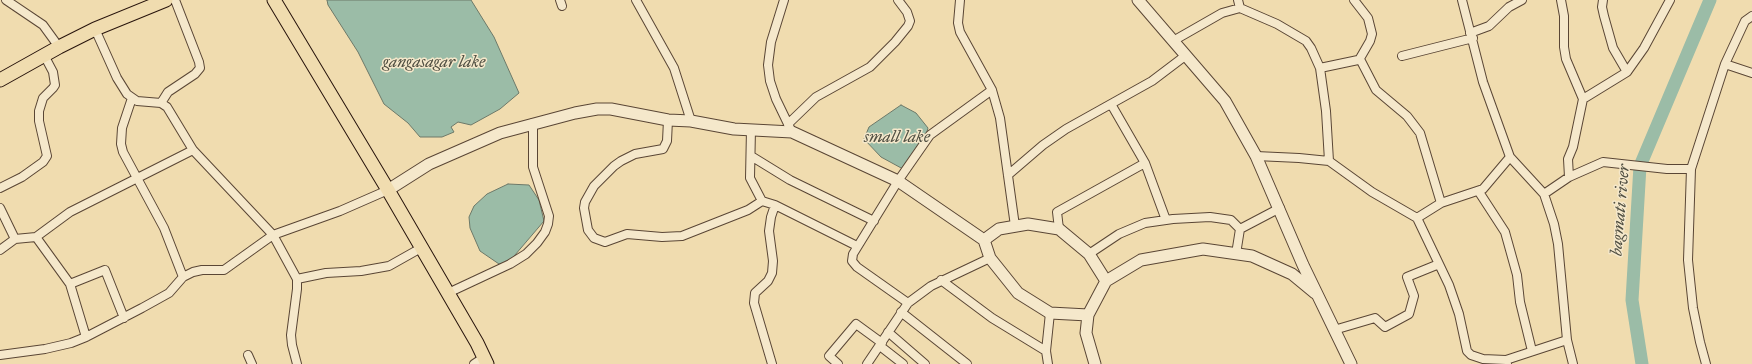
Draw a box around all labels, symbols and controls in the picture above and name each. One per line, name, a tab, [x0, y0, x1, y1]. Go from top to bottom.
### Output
water label: gangasagar lake	[383, 53, 485, 73]
water label: small lake	[864, 128, 930, 148]
water label: bagmati river	[1607, 163, 1635, 257]

